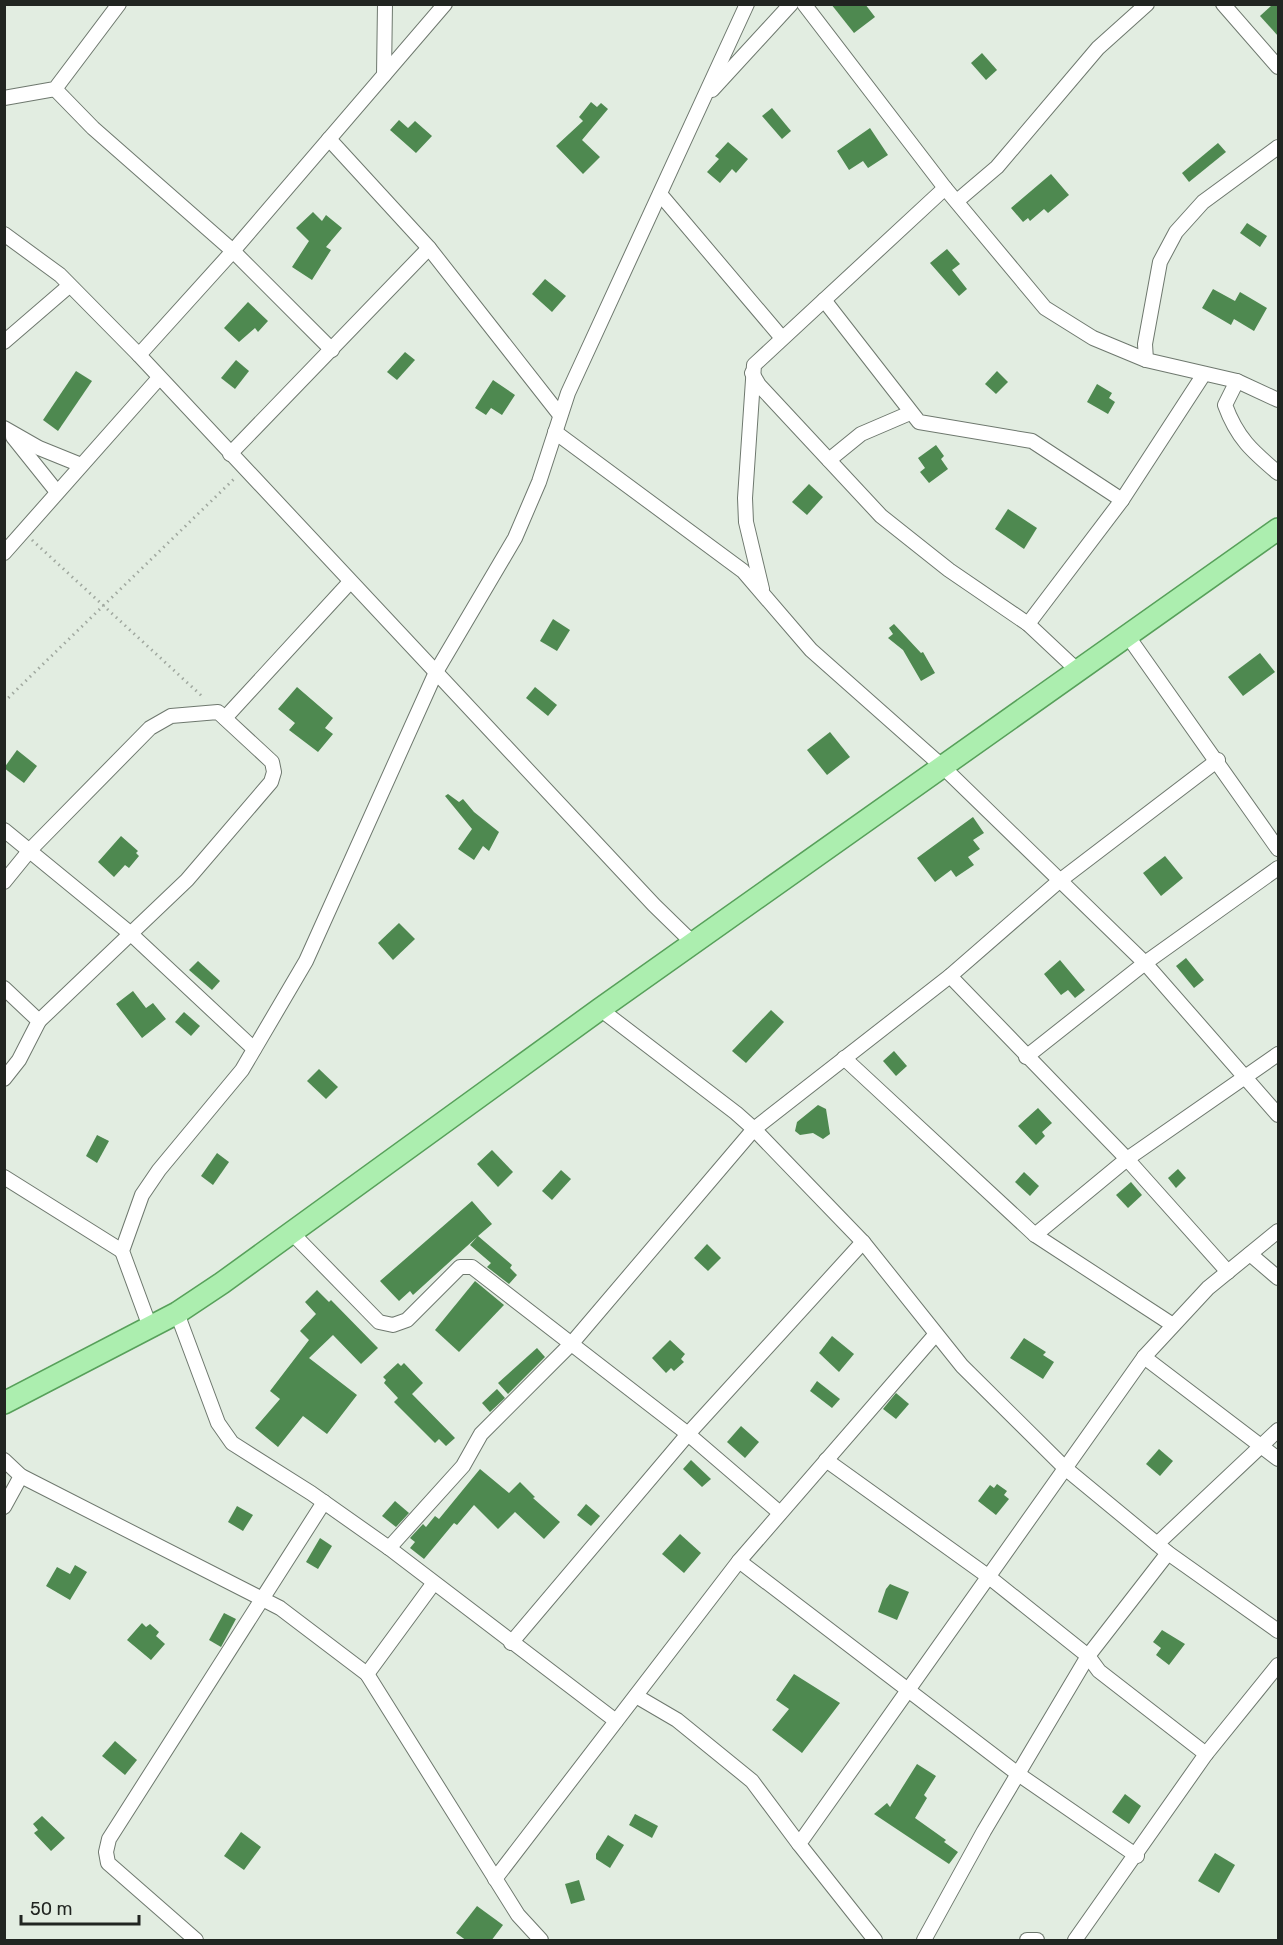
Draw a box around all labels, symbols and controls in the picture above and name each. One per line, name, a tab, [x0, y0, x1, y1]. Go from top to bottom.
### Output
scale bar	[21, 1888, 140, 1926]
text: 50 m	[30, 1898, 73, 1920]

